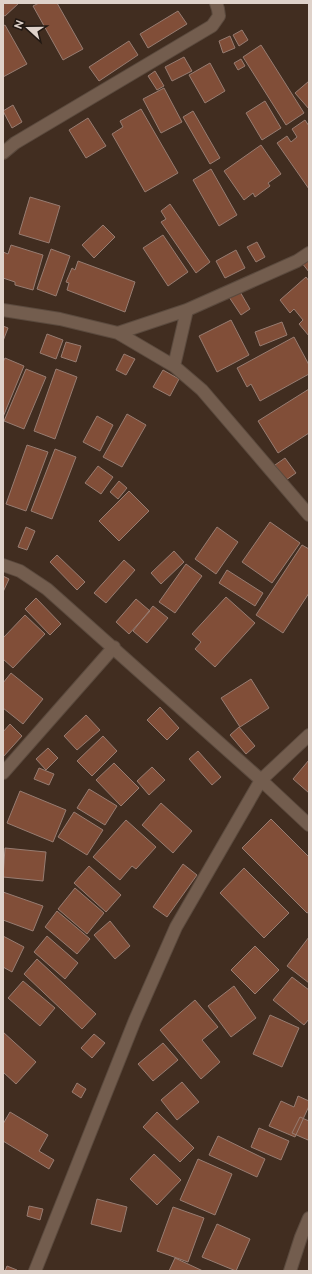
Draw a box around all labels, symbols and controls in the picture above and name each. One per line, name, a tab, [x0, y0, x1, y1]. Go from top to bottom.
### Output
north arrow	[8, 8, 48, 48]
text: N	[12, 18, 27, 31]

